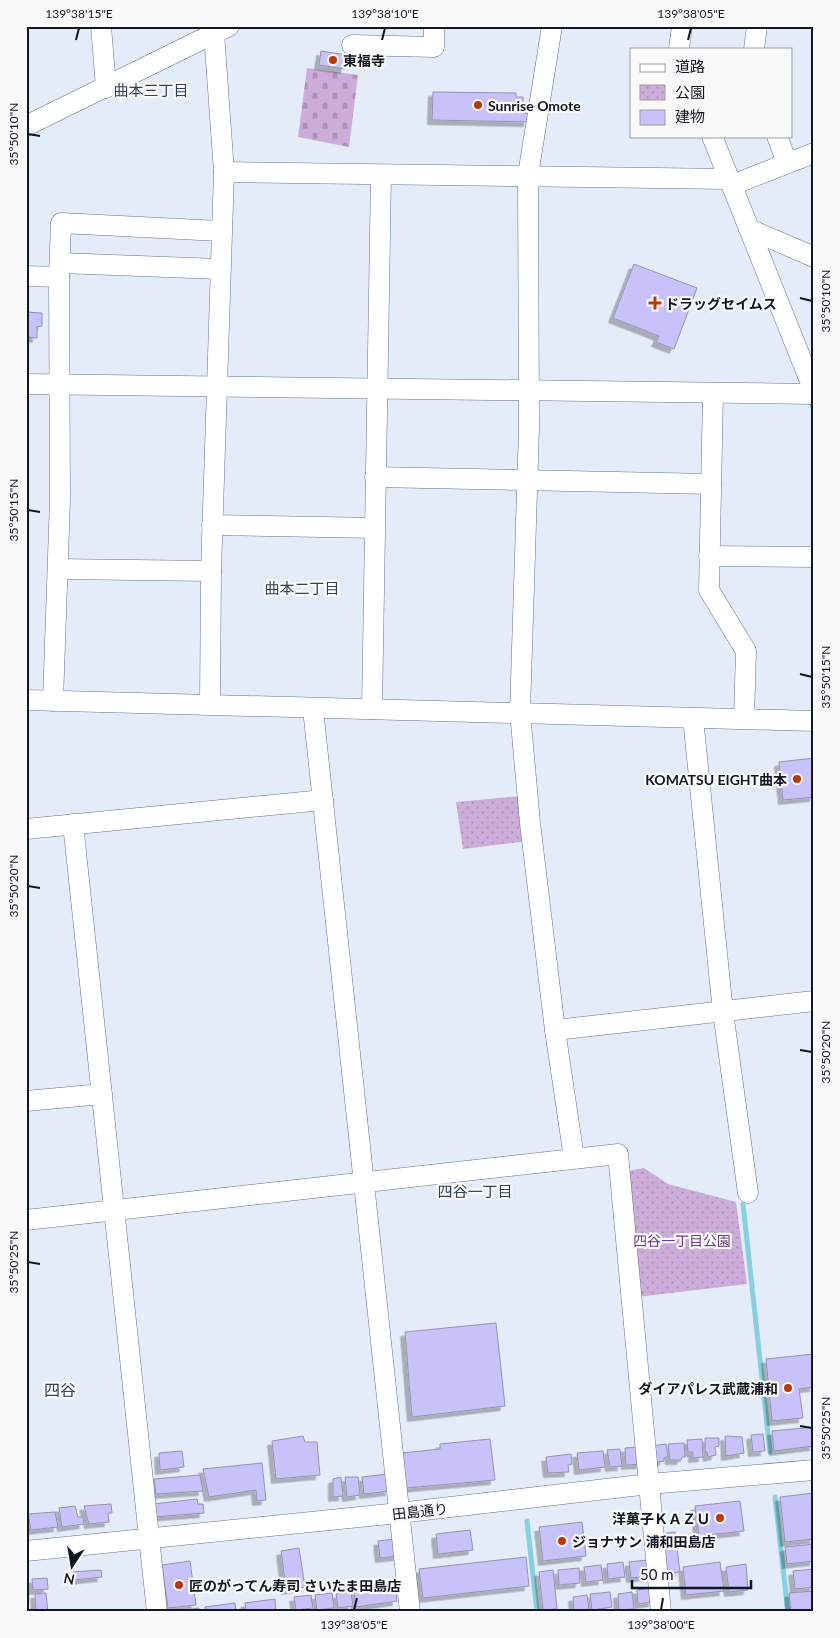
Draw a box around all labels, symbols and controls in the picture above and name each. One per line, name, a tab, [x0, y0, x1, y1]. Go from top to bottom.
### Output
text: 139°38'15"E	[45, 6, 113, 21]
text: 139°38'10"E	[351, 6, 419, 21]
text: 139°38'05"E	[657, 6, 725, 21]
legend	[630, 48, 792, 138]
place label: 東福寺	[343, 52, 385, 69]
marker: 東福寺	[327, 54, 339, 66]
text: 道路	[675, 57, 705, 75]
district label: 曲本三丁目	[113, 81, 189, 99]
text: 公園	[675, 83, 705, 101]
place label: Sunrise Omote	[488, 97, 581, 114]
marker: Sunrise Omote	[472, 99, 484, 111]
text: 35°50'10"N	[6, 103, 21, 165]
text: 建物	[675, 107, 705, 125]
text: 35°50'10"N	[818, 270, 833, 332]
place label: ドラッグセイムス	[665, 295, 777, 312]
marker: ドラッグセイムス	[649, 297, 661, 309]
text: 35°50'15"N	[6, 479, 21, 541]
district label: 曲本二丁目	[264, 579, 340, 597]
text: 35°50'15"N	[818, 646, 833, 708]
place label: KOMATSU EIGHT曲本	[645, 771, 787, 788]
marker: KOMATSU EIGHT曲本	[791, 773, 803, 785]
text: 35°50'20"N	[6, 855, 21, 917]
text: 35°50'20"N	[818, 1021, 833, 1083]
district label: 四谷一丁目	[437, 1182, 513, 1200]
text: 35°50'25"N	[6, 1231, 21, 1293]
park label: 四谷一丁目公園	[633, 1232, 731, 1249]
district label: 四谷	[44, 1380, 76, 1399]
place label: ダイアパレス武蔵浦和	[638, 1380, 778, 1397]
marker: ダイアパレス武蔵浦和	[782, 1382, 794, 1394]
text: 35°50'25"N	[818, 1397, 833, 1459]
street label: 田島通り	[391, 1500, 449, 1522]
place label: 洋菓子ＫＡＺＵ	[612, 1510, 710, 1527]
marker: 洋菓子ＫＡＺＵ	[714, 1512, 726, 1524]
place label: ジョナサン 浦和田島店	[572, 1533, 715, 1550]
marker: ジョナサン 浦和田島店	[556, 1535, 568, 1547]
north arrow	[48, 1540, 98, 1590]
scale bar	[632, 1558, 751, 1590]
text: 50 m	[640, 1565, 674, 1583]
text: N	[62, 1570, 76, 1589]
place label: 匠のがってん寿司 さいたま田島店	[189, 1577, 401, 1594]
marker: 匠のがってん寿司 さいたま田島店	[173, 1579, 185, 1591]
text: 139°38'05"E	[320, 1617, 388, 1632]
text: 139°38'00"E	[627, 1617, 695, 1632]

